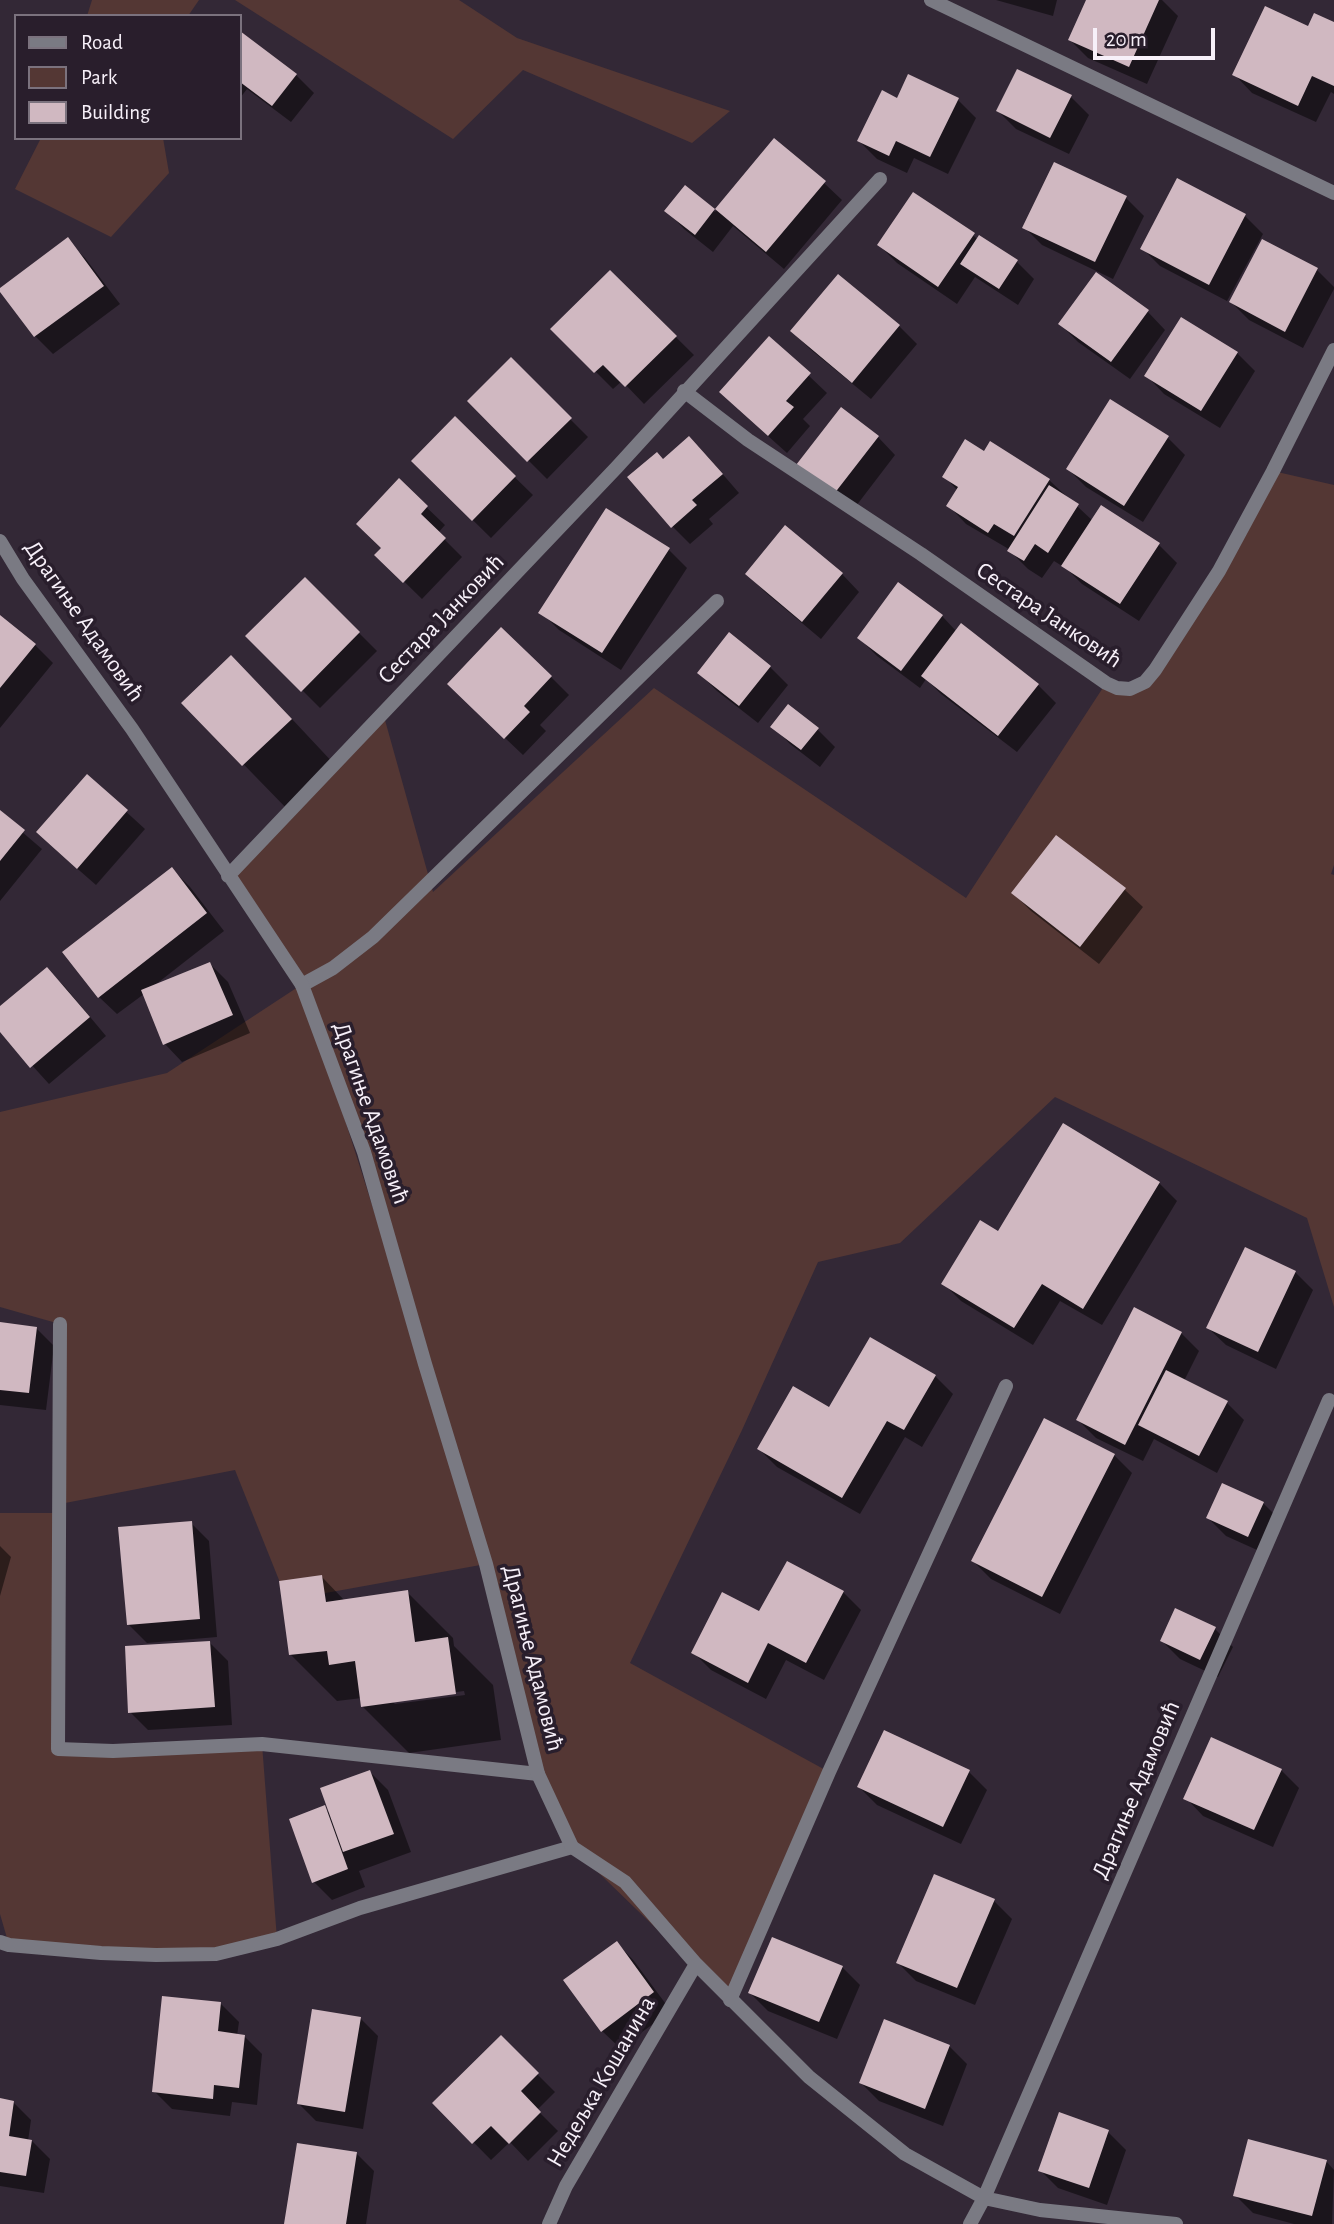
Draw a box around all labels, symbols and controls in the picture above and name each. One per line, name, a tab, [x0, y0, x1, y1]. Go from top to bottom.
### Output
legend	[14, 14, 242, 140]
scale bar	[1096, 14, 1218, 58]
text: 20 m	[1106, 29, 1147, 50]
text: Road	[81, 32, 123, 53]
text: Park	[81, 67, 117, 88]
text: Building	[81, 102, 150, 123]
street label: Драгиње Адамовић	[18, 535, 150, 707]
street label: Сестара Јанковић	[372, 548, 510, 690]
street label: Сестара Јанковић	[970, 556, 1128, 674]
street label: Драгиње Адамовић	[326, 1018, 416, 1208]
street label: Драгиње Адамовић	[496, 1562, 570, 1754]
street label: Драгиње Адамовић	[1086, 1697, 1186, 1883]
street label: Недељка Кошанина	[540, 1991, 662, 2173]

